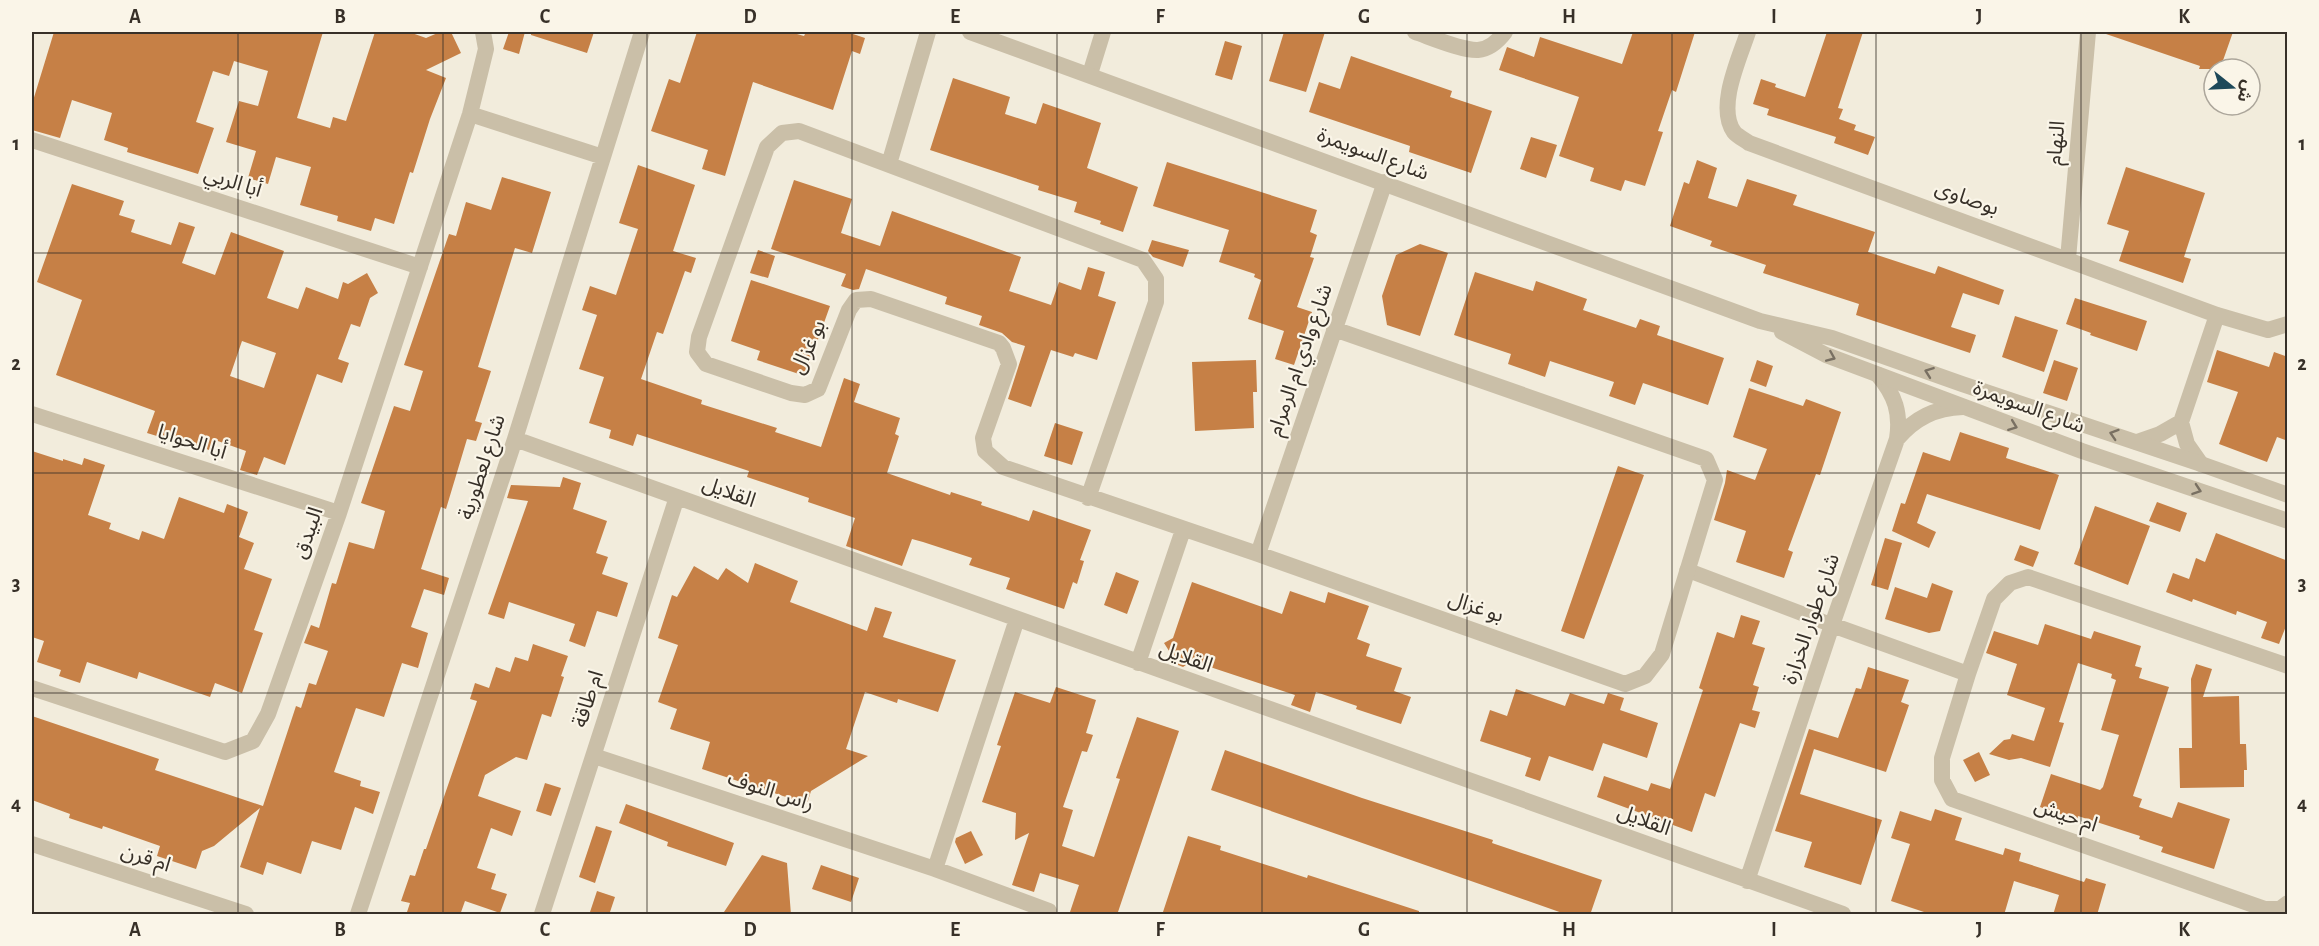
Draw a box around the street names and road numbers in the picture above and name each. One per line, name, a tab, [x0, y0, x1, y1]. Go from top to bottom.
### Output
street label: النهام	[2044, 120, 2073, 167]
street label: شارع السويمرة	[1313, 124, 1432, 188]
street label: أبا الربي	[200, 160, 265, 206]
street label: بوصاوى	[1932, 177, 2002, 220]
street label: شارع وادي ام الرمرام	[1264, 282, 1341, 440]
street label: بو غزال	[786, 317, 830, 378]
street label: شارع السويمرة	[1969, 377, 2088, 441]
street label: شارع لعطورية	[455, 412, 513, 523]
street label: أبا الحوايا	[155, 418, 230, 464]
street label: القلايل	[699, 473, 758, 512]
street label: البيدق	[289, 505, 327, 561]
street label: شارع طوار الخرارة	[1779, 551, 1847, 688]
street label: بو غزال	[1445, 588, 1506, 627]
street label: القلايل	[1156, 638, 1215, 677]
street label: ام طاقة	[569, 668, 612, 732]
street label: راس النوف	[725, 767, 817, 816]
street label: ام حيش	[2030, 794, 2100, 840]
street label: القلايل	[1614, 801, 1673, 840]
street label: ام قرن	[117, 840, 173, 881]

